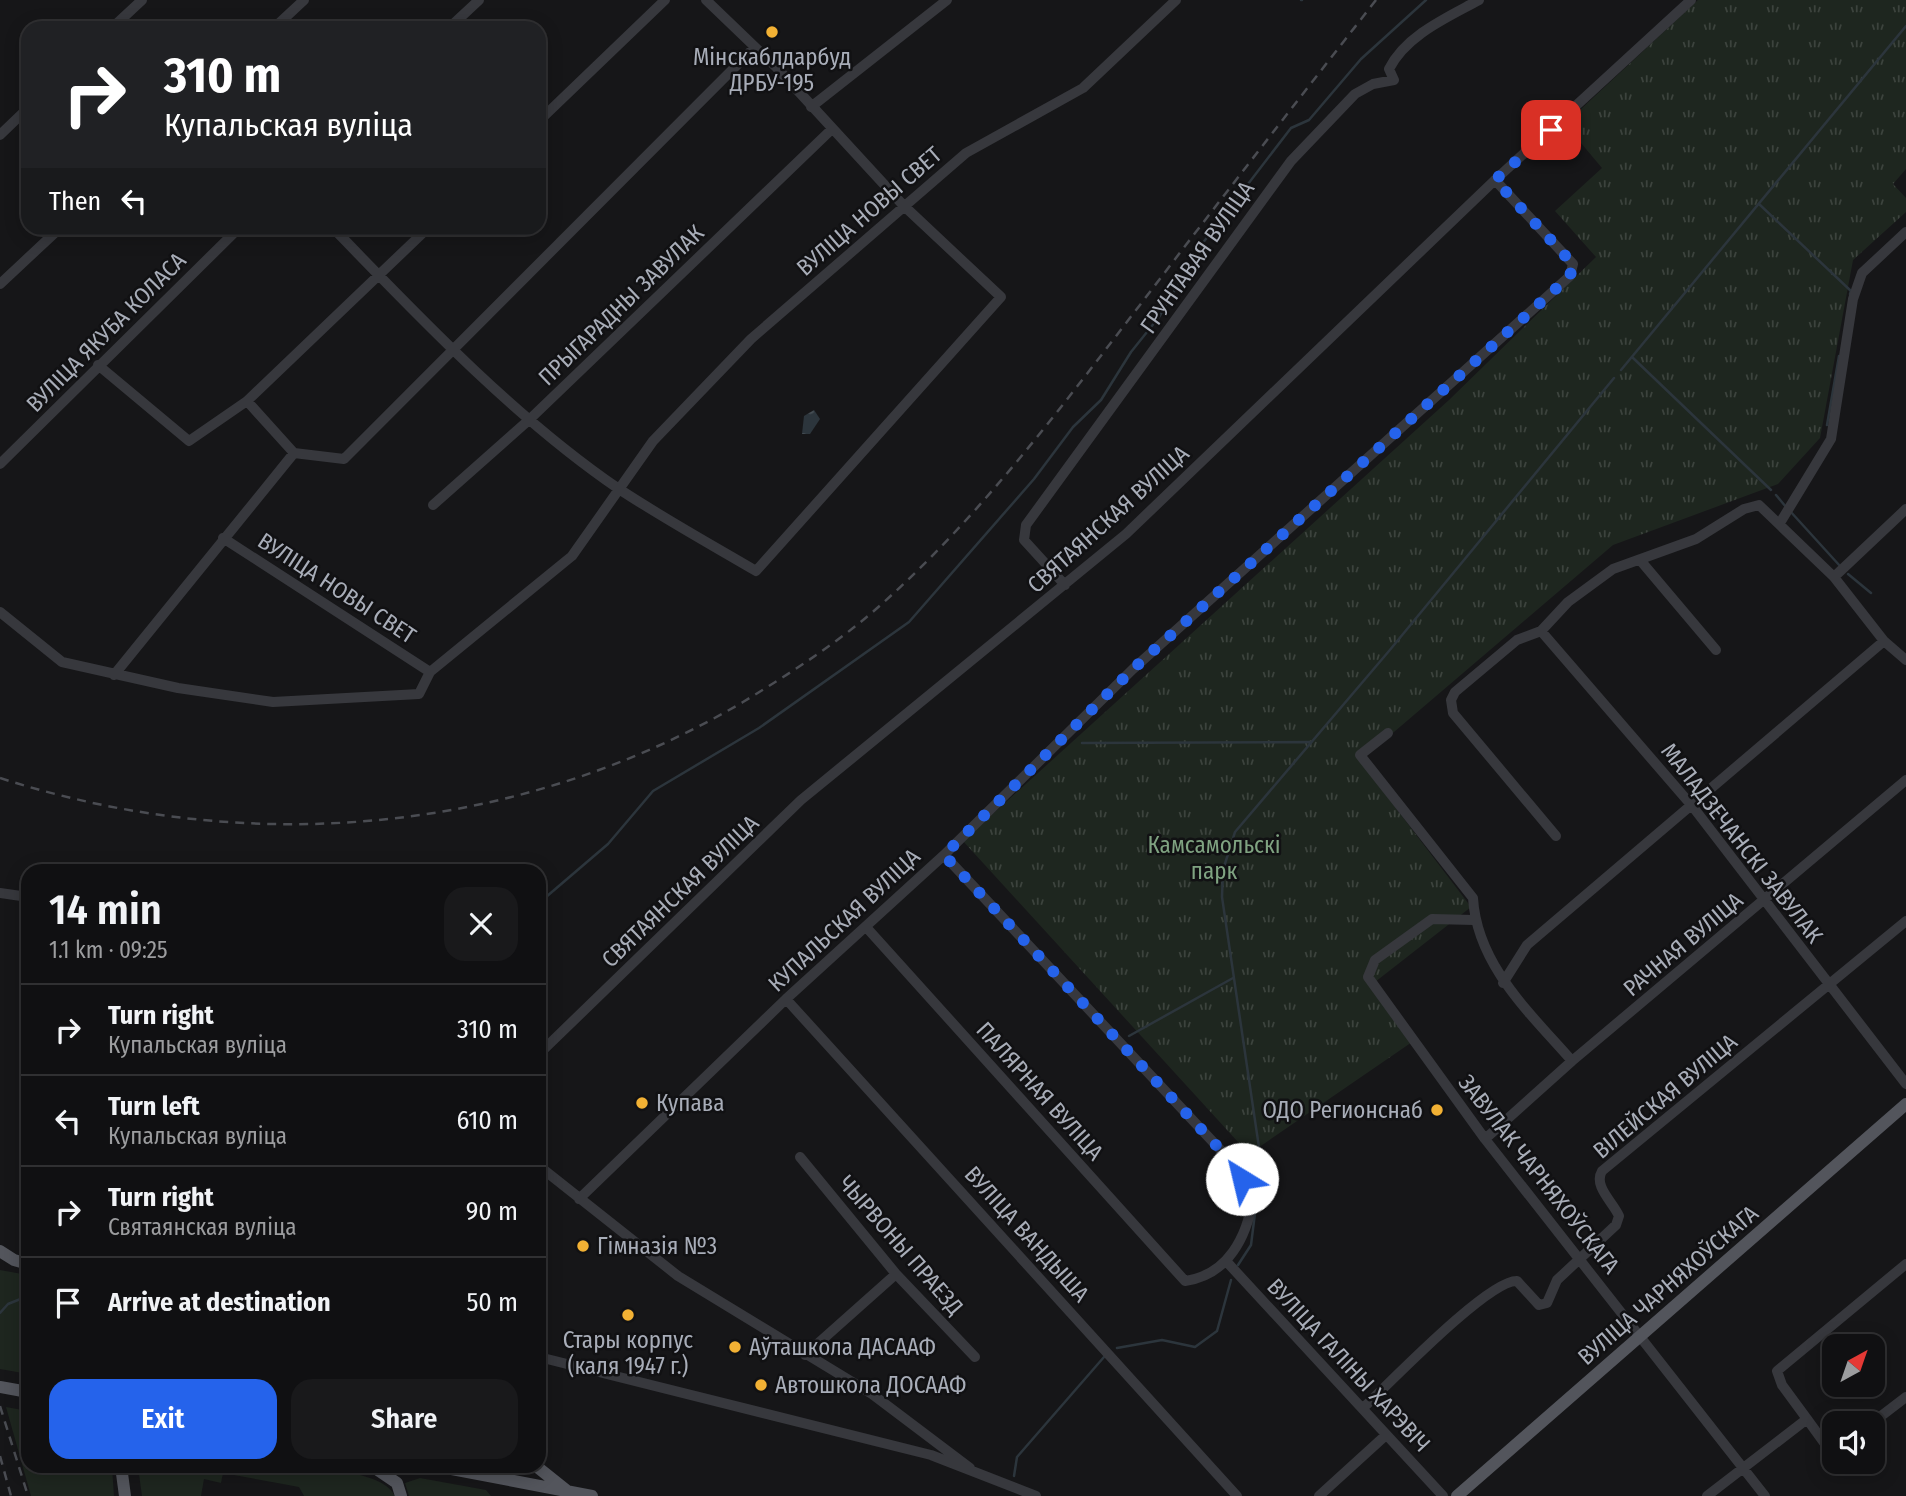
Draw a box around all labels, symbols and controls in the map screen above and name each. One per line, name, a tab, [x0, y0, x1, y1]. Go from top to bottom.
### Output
marker: Мінскаблдарбуд ДРБУ-195	[764, 24, 780, 40]
place label: Мінскаблдарбуд ДРБУ-195	[693, 43, 851, 97]
text: 310 m	[164, 46, 281, 105]
icon: right	[49, 49, 140, 140]
pin	[1521, 100, 1581, 160]
text: Купальская вуліца	[164, 106, 413, 144]
icon: arrive	[1532, 111, 1570, 149]
street label: ВУЛІЦА НОВЫ СВЕТ	[791, 140, 947, 282]
street label: ГРУНТАВАЯ ВУЛІЦА	[1134, 175, 1260, 339]
icon: left	[115, 182, 153, 220]
text: Then	[49, 186, 101, 217]
street label: ПРЫГАРАДНЫ ЗАВУЛАК	[533, 218, 710, 391]
street label: ВУЛІЦА ЯКУБА КОЛАСА	[20, 246, 192, 418]
street label: СВЯТАЯНСКАЯ ВУЛІЦА	[1022, 439, 1194, 599]
street label: ВУЛІЦА НОВЫ СВЕТ	[253, 526, 422, 650]
street label: МАЛАДЗЕЧАНСКІ ЗАВУЛАК	[1655, 737, 1829, 949]
street label: СВЯТАЯНСКАЯ ВУЛІЦА	[596, 809, 764, 973]
park label: Камсамольскі парк	[1147, 831, 1281, 885]
street label: КУПАЛЬСКАЯ ВУЛІЦА	[762, 842, 926, 998]
text: 14 min	[49, 885, 162, 935]
street label: РАЧНАЯ ВУЛІЦА	[1618, 886, 1748, 1002]
button: close	[444, 887, 518, 961]
text: 1.1 km · 09:25	[49, 936, 168, 964]
text: Turn right	[108, 1000, 214, 1031]
icon: right	[49, 1011, 87, 1049]
text: 310 m	[457, 1014, 518, 1045]
street label: ПАЛЯРНАЯ ВУЛІЦА	[971, 1016, 1109, 1166]
street label: ВІЛЕЙСКАЯ ВУЛІЦА	[1587, 1028, 1743, 1164]
text: Купальская вуліца	[108, 1031, 287, 1059]
street label: ЗАВУЛАК ЧАРНЯХОЎСКАГА	[1453, 1068, 1626, 1279]
place label: Купава	[656, 1089, 724, 1117]
text: Turn left	[108, 1091, 200, 1122]
marker: Купава	[634, 1095, 650, 1111]
place label: ОДО Регионснаб	[1263, 1096, 1423, 1124]
icon: left	[49, 1102, 87, 1140]
marker: ОДО Регионснаб	[1429, 1102, 1445, 1118]
text: 610 m	[456, 1105, 518, 1136]
text: Купальская вуліца	[108, 1122, 287, 1150]
position arrow	[1205, 1142, 1279, 1216]
street label: ВУЛІЦА ВАНДЫША	[959, 1160, 1095, 1308]
street label: ЧЫРВОНЫ ПРАЕЗД	[833, 1169, 969, 1321]
text: Turn right	[108, 1182, 214, 1213]
icon: right	[49, 1193, 87, 1231]
text: 90 m	[466, 1196, 518, 1227]
street label: ВУЛІЦА ЧАРНЯХОЎСКАГА	[1572, 1198, 1764, 1371]
text: Святаянская вуліца	[108, 1213, 296, 1241]
place label: Гімназія №3	[597, 1232, 717, 1260]
marker: Гімназія №3	[575, 1238, 591, 1254]
street label: ВУЛІЦА ГАЛІНЫ ХАРЭВІЧ	[1261, 1273, 1437, 1457]
icon: arrive	[49, 1284, 87, 1322]
text: Arrive at destination	[108, 1287, 331, 1318]
text: 50 m	[466, 1287, 518, 1318]
marker: Стары корпус (каля 1947 г.)	[620, 1307, 636, 1323]
place label: Стары корпус (каля 1947 г.)	[563, 1326, 693, 1380]
place label: Аўташкола ДАСААФ	[749, 1333, 936, 1361]
north arrow	[1822, 1334, 1885, 1396]
map controls	[1822, 1334, 1885, 1474]
marker: Аўташкола ДАСААФ	[727, 1339, 743, 1355]
place label: Автошкола ДОСААФ	[775, 1371, 966, 1399]
marker: Автошкола ДОСААФ	[753, 1377, 769, 1393]
button: Exit	[49, 1379, 277, 1459]
button: Share	[291, 1379, 518, 1459]
button: sound	[1822, 1411, 1885, 1474]

